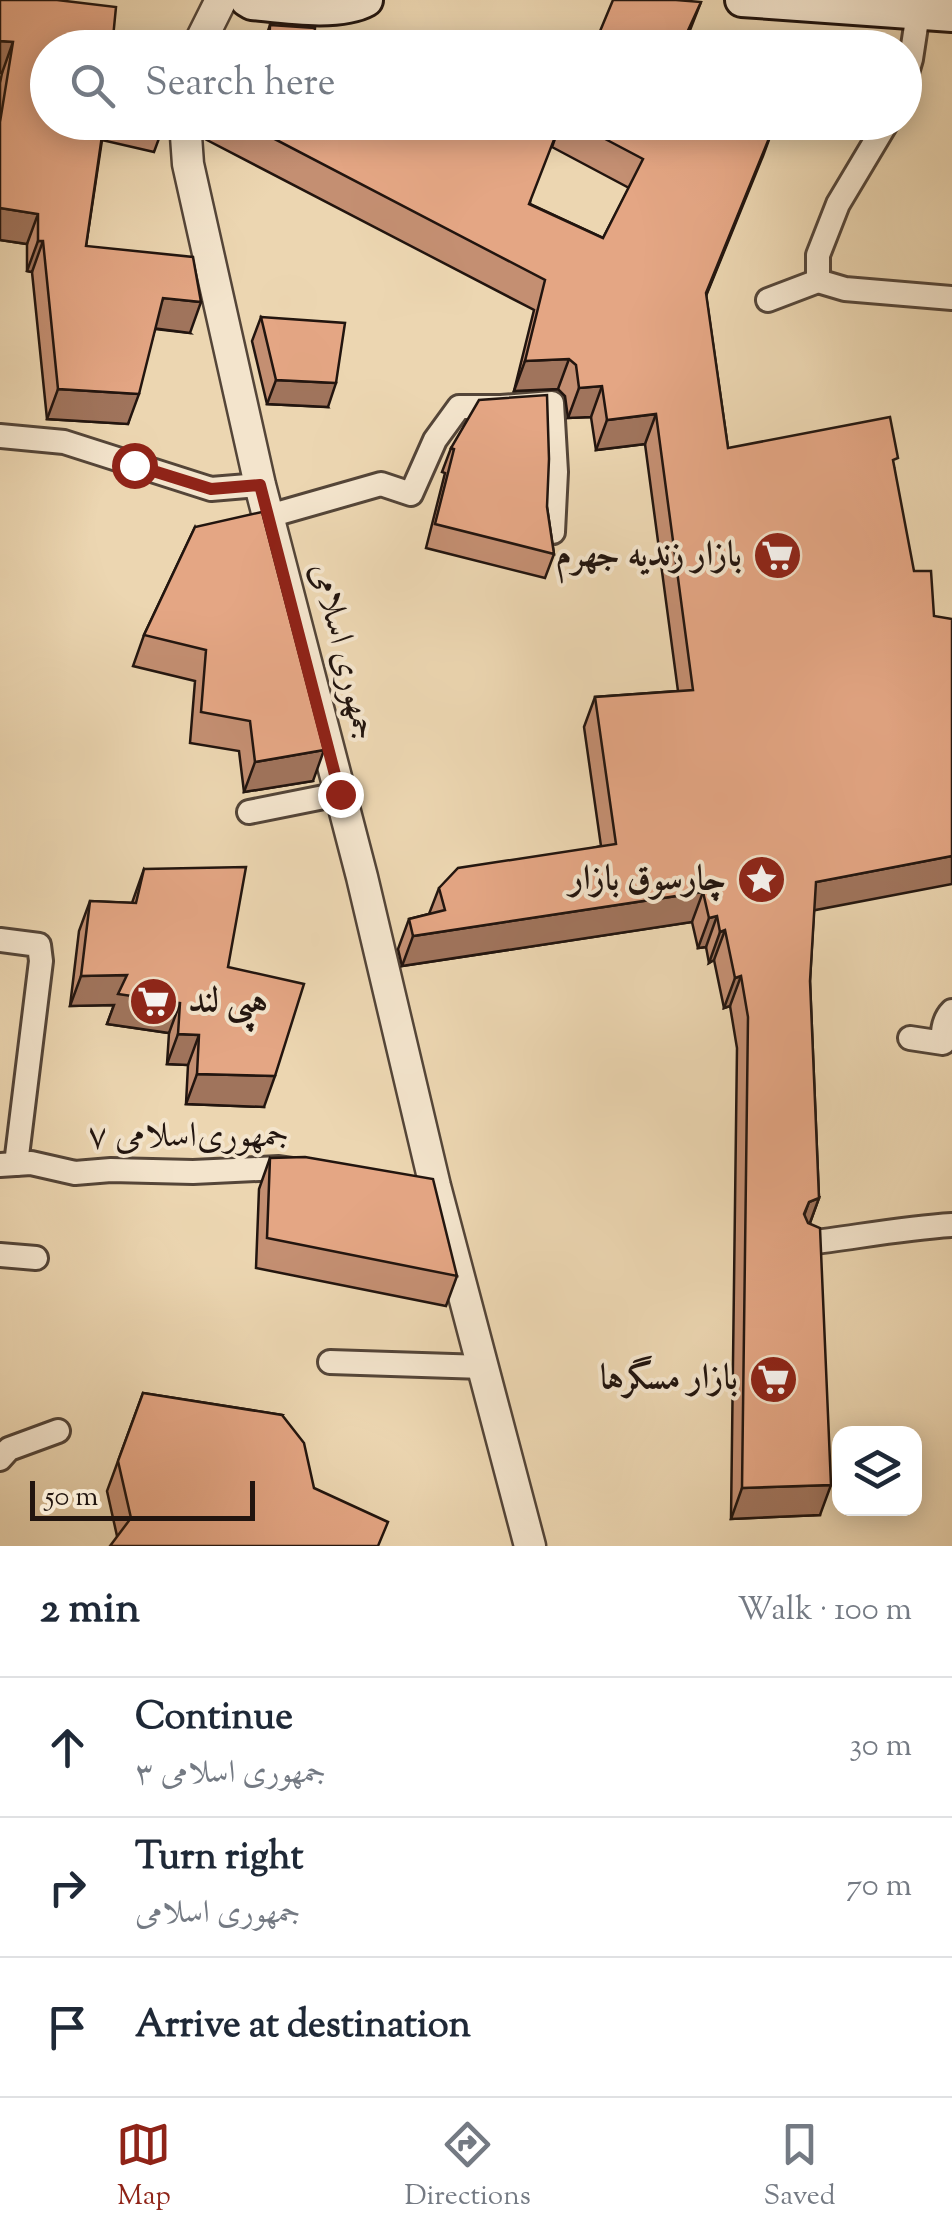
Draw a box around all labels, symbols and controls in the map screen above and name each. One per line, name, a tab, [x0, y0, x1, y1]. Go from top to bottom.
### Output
search box	[30, 30, 922, 140]
icon: search	[65, 58, 120, 113]
text: Search here	[145, 58, 336, 112]
route start	[112, 443, 158, 489]
supermarket icon: بازار زندیه جهرم	[751, 530, 803, 582]
place label: بازار زندیه جهرم	[556, 531, 742, 584]
street label: جمهوری اسلامی	[295, 558, 389, 746]
route end	[318, 772, 364, 818]
place icon: چارسوق بازار	[735, 854, 787, 906]
place label: چارسوق بازار	[565, 855, 726, 906]
supermarket icon: هپی لند	[127, 976, 179, 1028]
place label: هپی لند	[188, 977, 268, 1032]
street label: جمهوری‌اسلامی ۷	[87, 1112, 289, 1163]
supermarket icon: بازار مسگرها	[747, 1353, 799, 1405]
place label: بازار مسگرها	[600, 1354, 738, 1405]
map controls	[832, 1426, 922, 1516]
button: layers	[832, 1426, 922, 1516]
scale bar	[30, 1476, 255, 1520]
text: 50 m	[45, 1478, 99, 1518]
text: 2 min	[40, 1581, 140, 1641]
text: Walk · 100 m	[738, 1588, 912, 1634]
text: Continue	[135, 1692, 293, 1746]
icon: ahead	[40, 1720, 95, 1775]
text: 30 m	[849, 1724, 912, 1770]
text: جمهوری اسلامی ۳	[135, 1751, 326, 1797]
text: Turn right	[135, 1832, 303, 1886]
icon: right	[40, 1860, 95, 1915]
text: 70 m	[846, 1864, 912, 1910]
text: جمهوری اسلامی	[135, 1891, 301, 1937]
icon: arrive	[40, 2000, 95, 2055]
text: Arrive at destination	[135, 2000, 471, 2054]
tab: Map	[116, 2117, 171, 2217]
tab: Directions	[404, 2117, 531, 2217]
tab: Saved	[764, 2117, 836, 2217]

